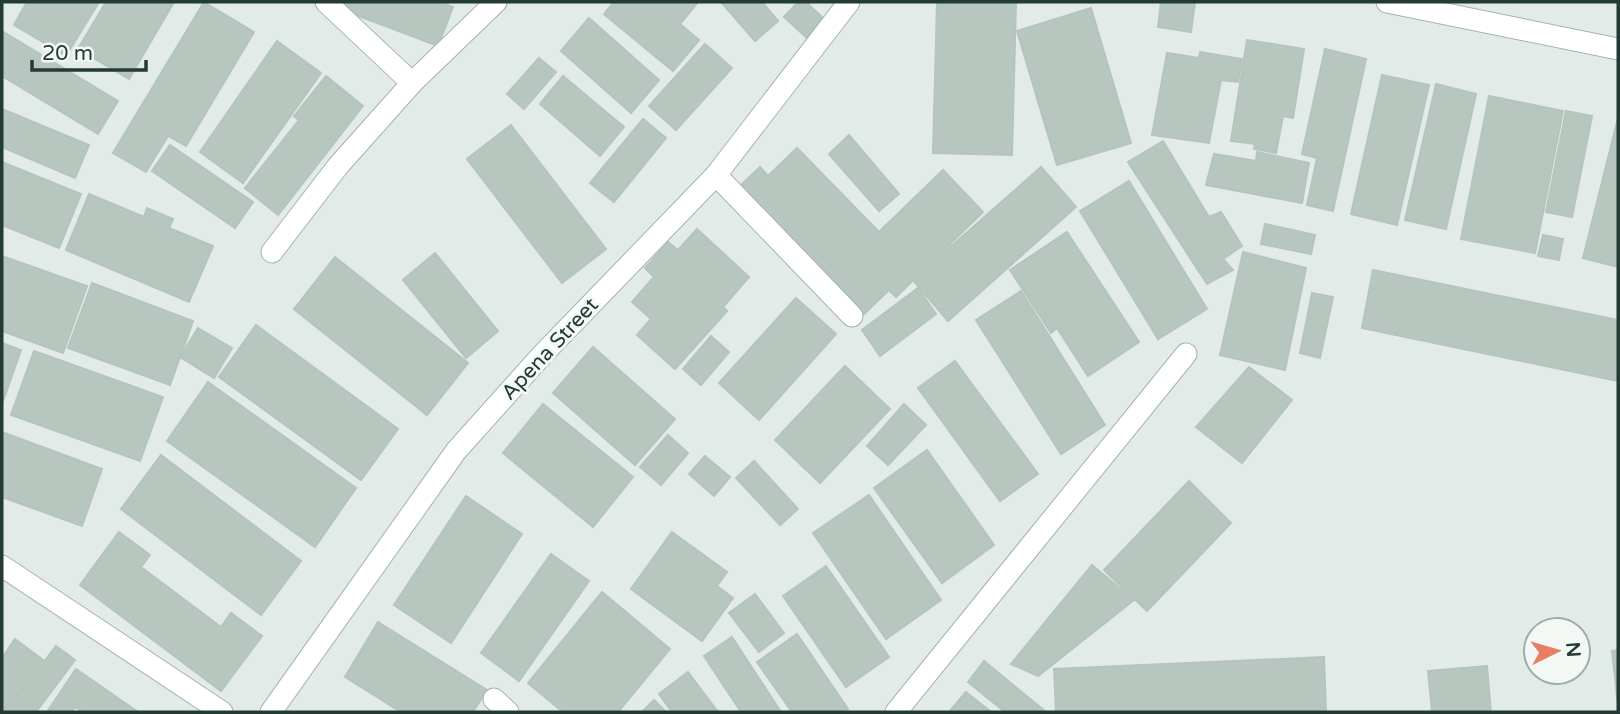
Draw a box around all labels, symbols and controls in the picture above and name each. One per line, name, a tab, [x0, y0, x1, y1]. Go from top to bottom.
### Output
scale bar	[32, 28, 145, 72]
text: 20 m	[42, 41, 93, 66]
street label: Apena Street	[496, 293, 604, 405]
north arrow	[1522, 616, 1592, 686]
text: N	[1561, 641, 1585, 658]

